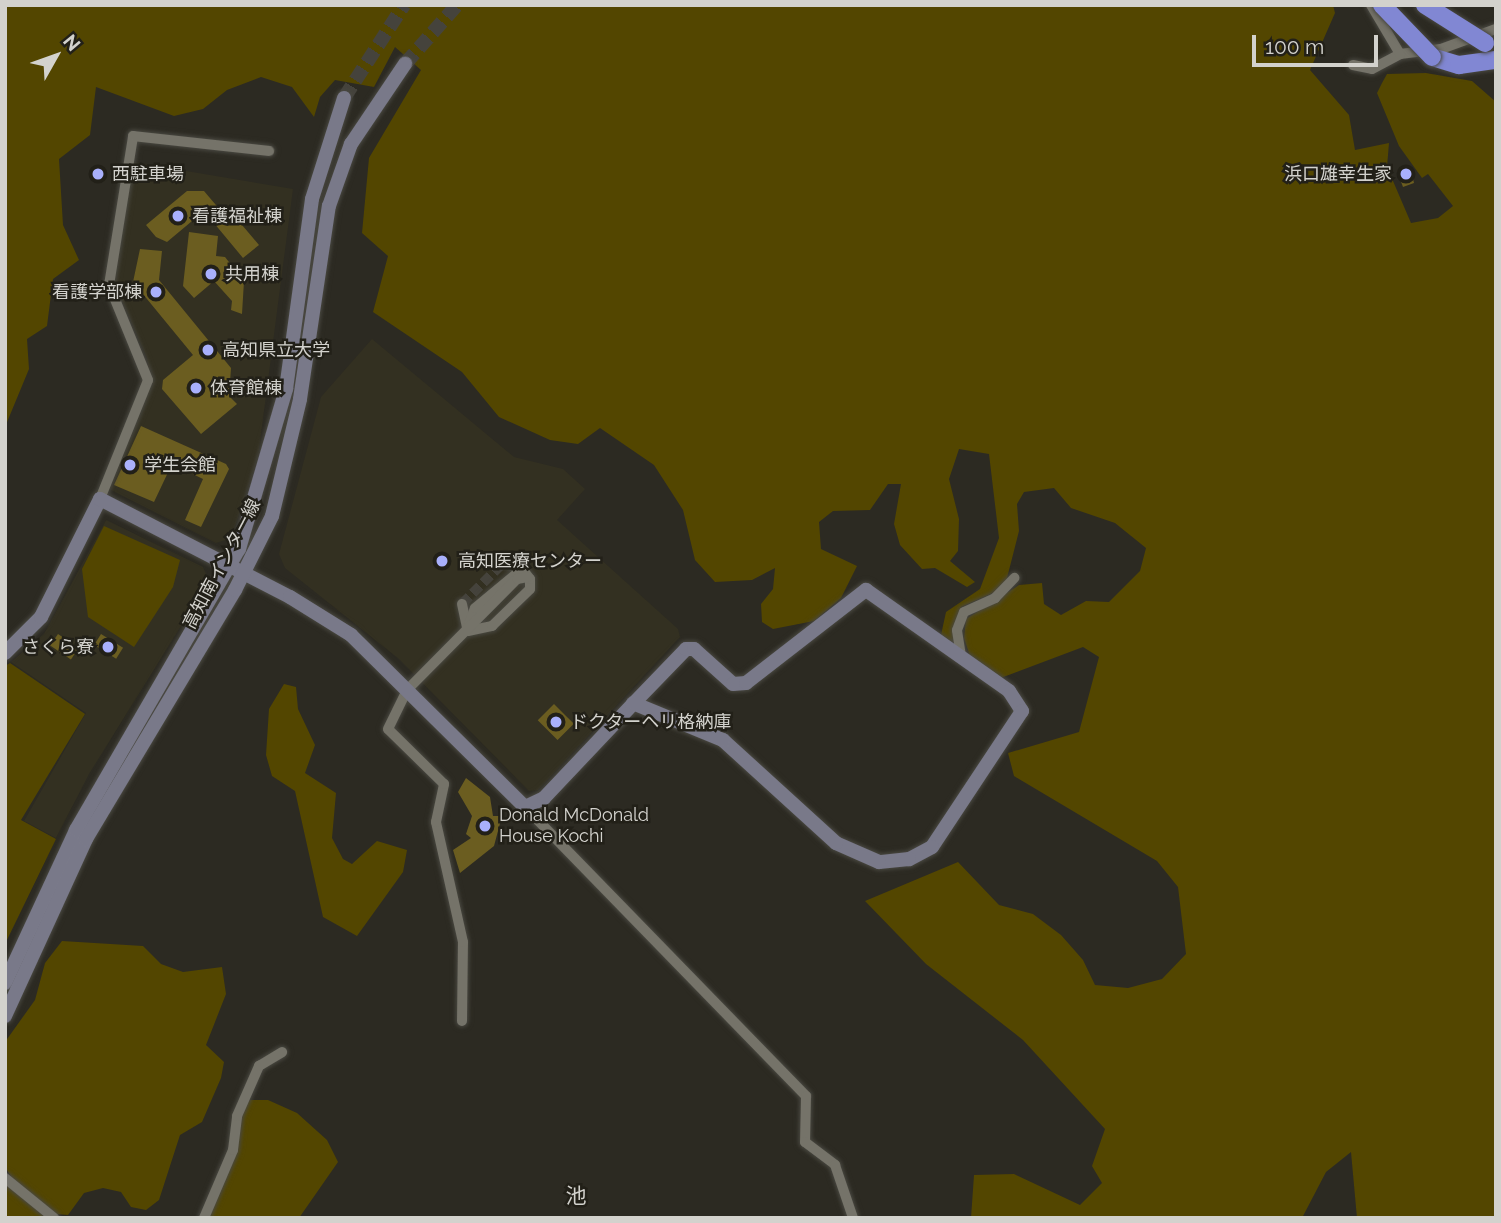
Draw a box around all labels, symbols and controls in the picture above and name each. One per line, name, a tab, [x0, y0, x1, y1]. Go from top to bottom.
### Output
north arrow	[21, 21, 91, 91]
scale bar	[1256, 21, 1382, 65]
text: N	[59, 30, 85, 55]
text: 100 m	[1265, 34, 1324, 59]
place label: 西駐車場	[112, 163, 184, 185]
place label: 浜口雄幸生家	[1284, 163, 1392, 185]
marker: 西駐車場	[90, 166, 106, 182]
marker: 浜口雄幸生家	[1398, 166, 1414, 182]
place label: 看護福祉棟	[192, 205, 282, 227]
marker: 看護福祉棟	[170, 208, 186, 224]
place label: 共用棟	[225, 263, 279, 285]
marker: 共用棟	[203, 266, 219, 282]
place label: 看護学部棟	[52, 281, 142, 303]
marker: 看護学部棟	[148, 284, 164, 300]
place label: 高知県立大学	[222, 339, 330, 361]
marker: 高知県立大学	[200, 342, 216, 358]
place label: 体育館棟	[210, 377, 282, 399]
marker: 体育館棟	[188, 380, 204, 396]
place label: 学生会館	[144, 454, 216, 476]
marker: 学生会館	[122, 457, 138, 473]
street label: 高知南インター線	[179, 495, 265, 633]
place label: 高知医療センター	[458, 550, 602, 572]
marker: 高知医療センター	[432, 551, 452, 571]
place label: さくら寮	[22, 636, 94, 658]
marker: さくら寮	[100, 639, 116, 655]
place label: ドクターヘリ格納庫	[570, 711, 732, 733]
marker: ドクターヘリ格納庫	[548, 714, 564, 730]
place label: Donald McDonald House Kochi	[499, 805, 649, 848]
marker: Donald McDonald House Kochi	[477, 818, 493, 834]
district label: 池	[566, 1183, 586, 1209]

